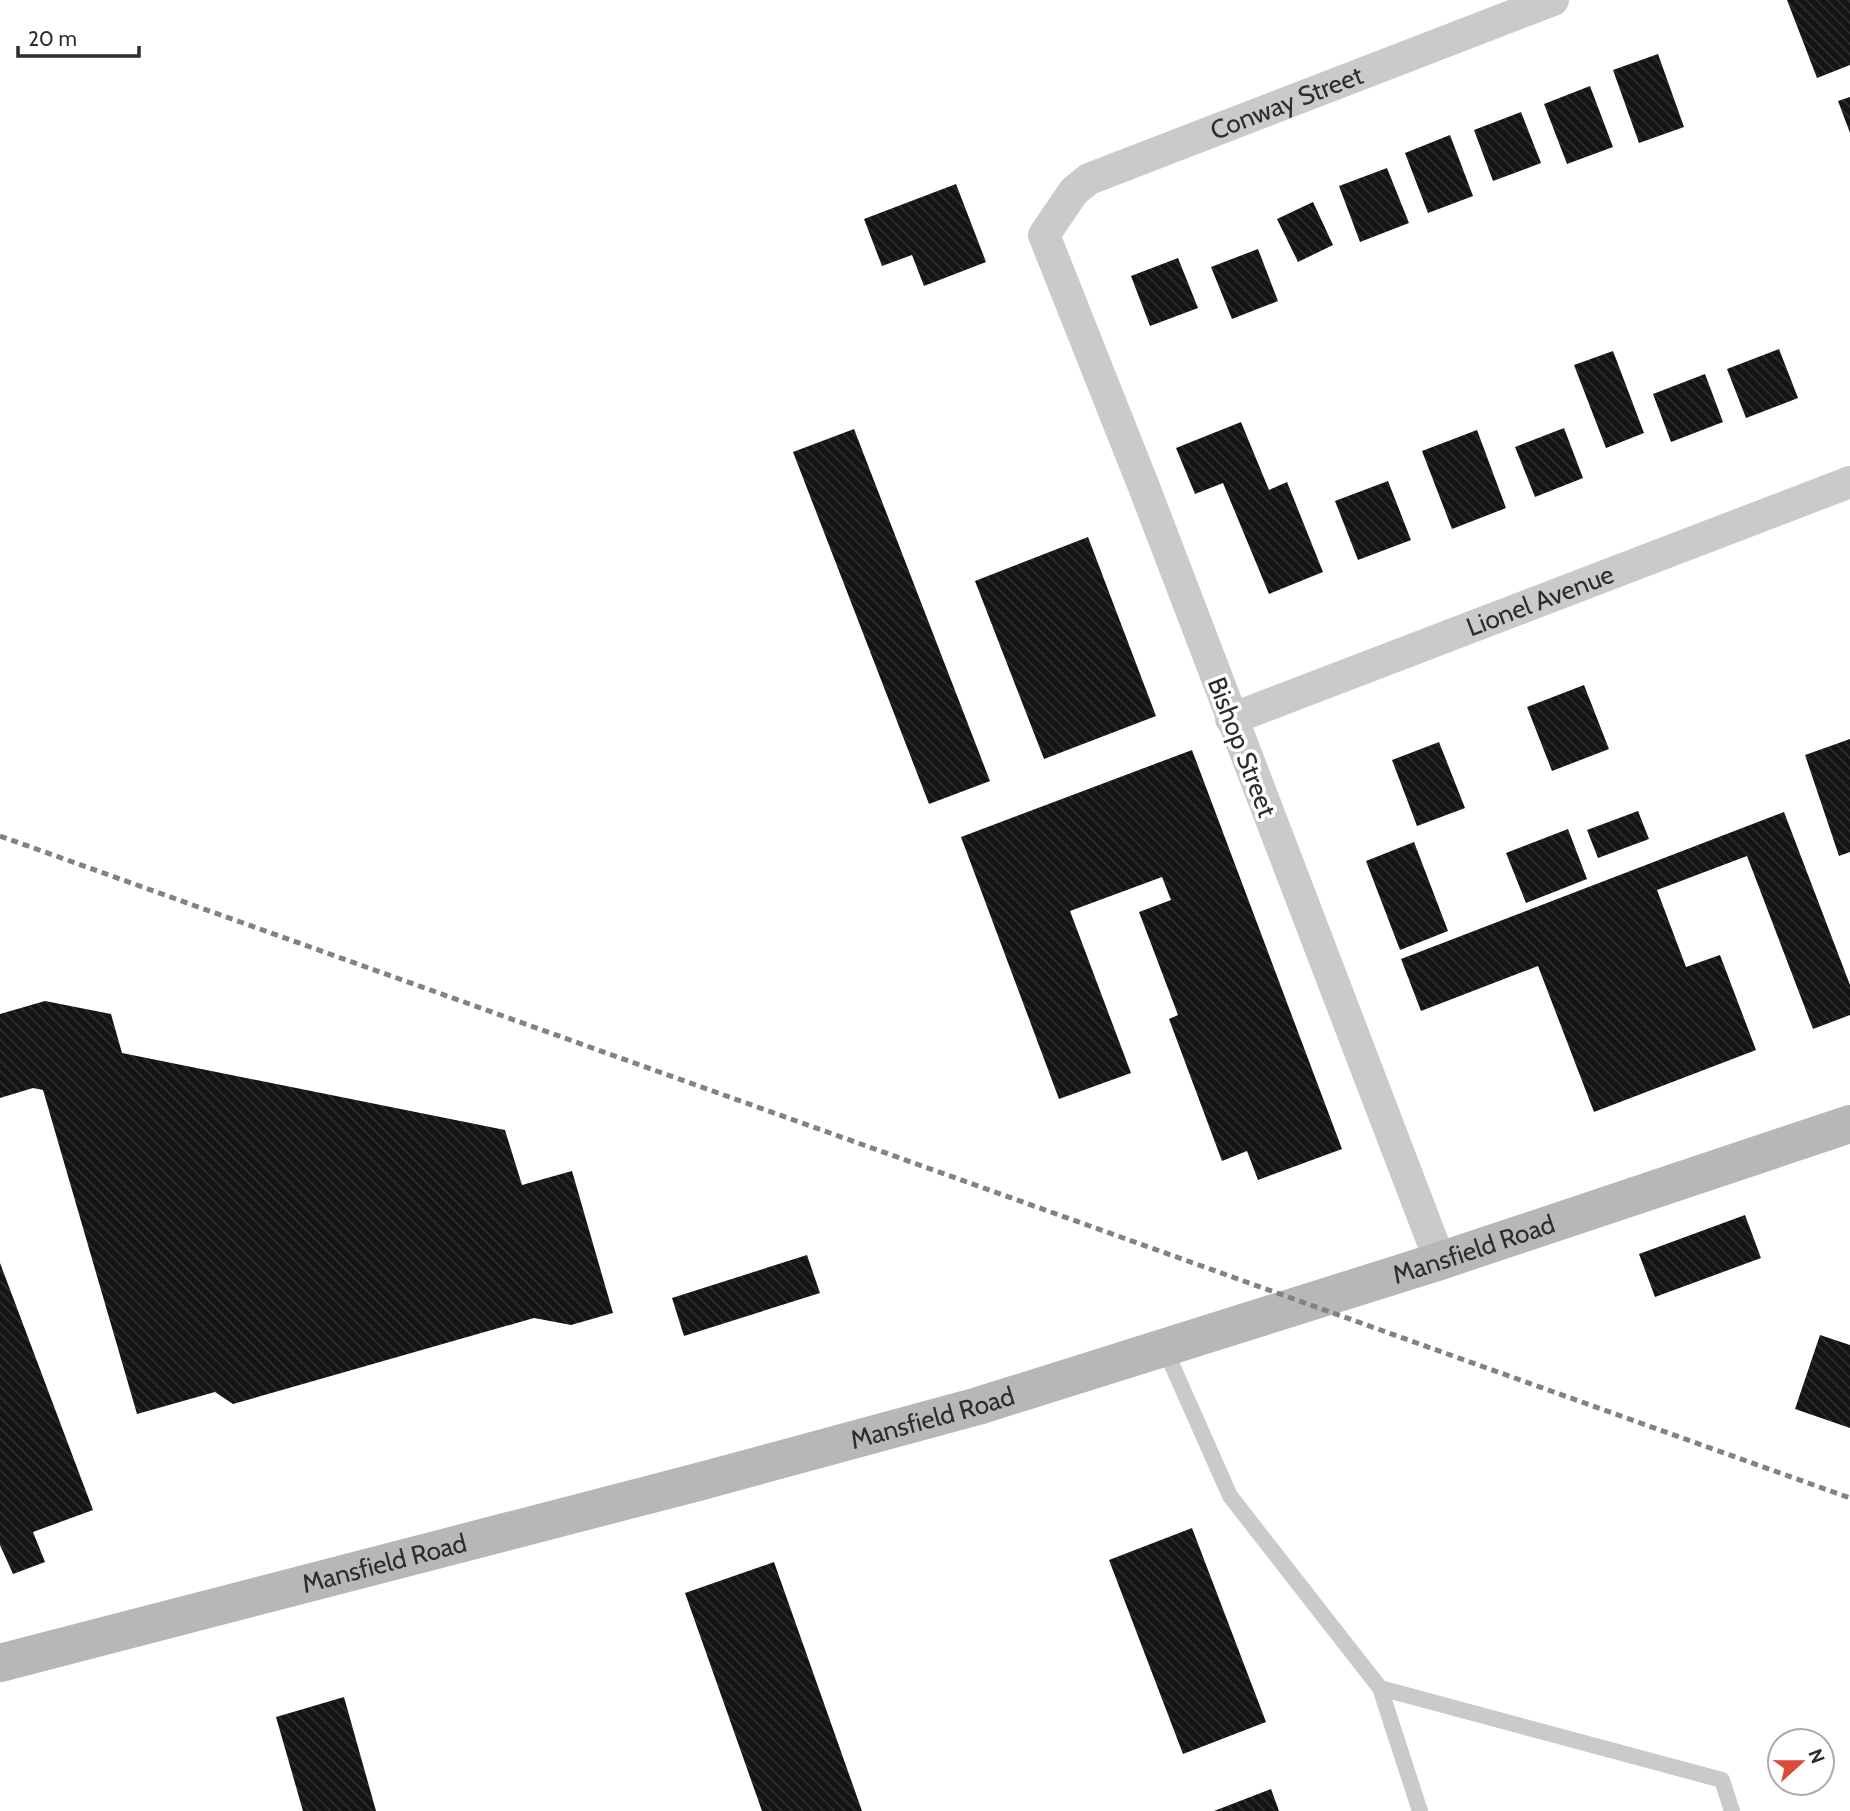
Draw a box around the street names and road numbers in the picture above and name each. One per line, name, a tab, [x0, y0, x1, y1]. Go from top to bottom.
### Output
street label: Conway Street	[1206, 59, 1368, 147]
street label: Lionel Avenue	[1462, 558, 1618, 643]
street label: Bishop Street	[1201, 673, 1283, 822]
street label: Mansfield Road	[1389, 1208, 1559, 1291]
street label: Mansfield Road	[847, 1380, 1018, 1456]
street label: Mansfield Road	[299, 1527, 470, 1600]

